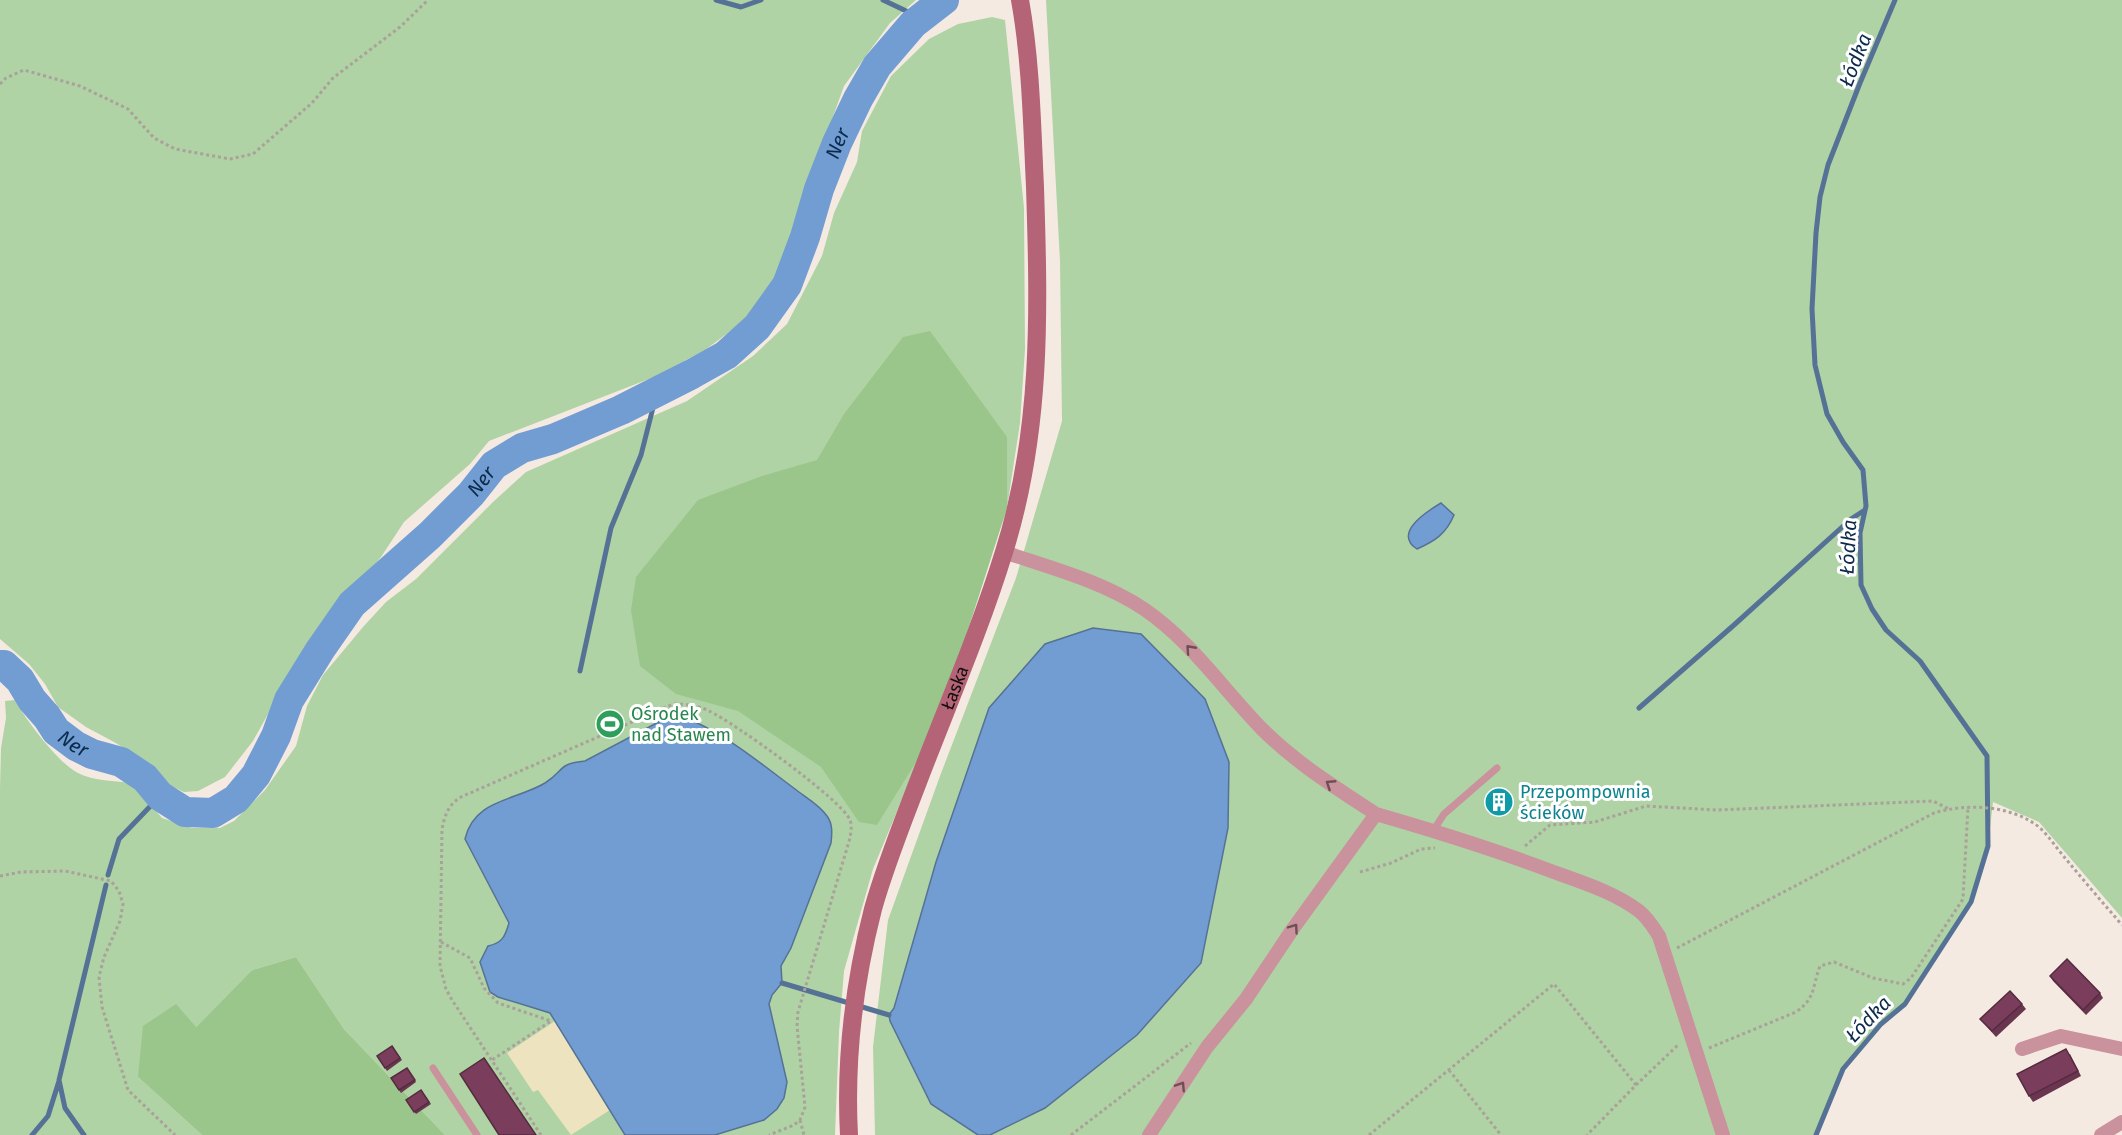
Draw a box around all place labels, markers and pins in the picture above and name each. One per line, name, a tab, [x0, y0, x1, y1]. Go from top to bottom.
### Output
place label: Ośrodek nad Stawem	[631, 703, 731, 746]
sports icon: Ośrodek nad Stawem	[594, 708, 626, 740]
place label: Przepompownia ścieków	[1520, 781, 1651, 824]
building icon: Przepompownia ścieków	[1483, 786, 1515, 818]

